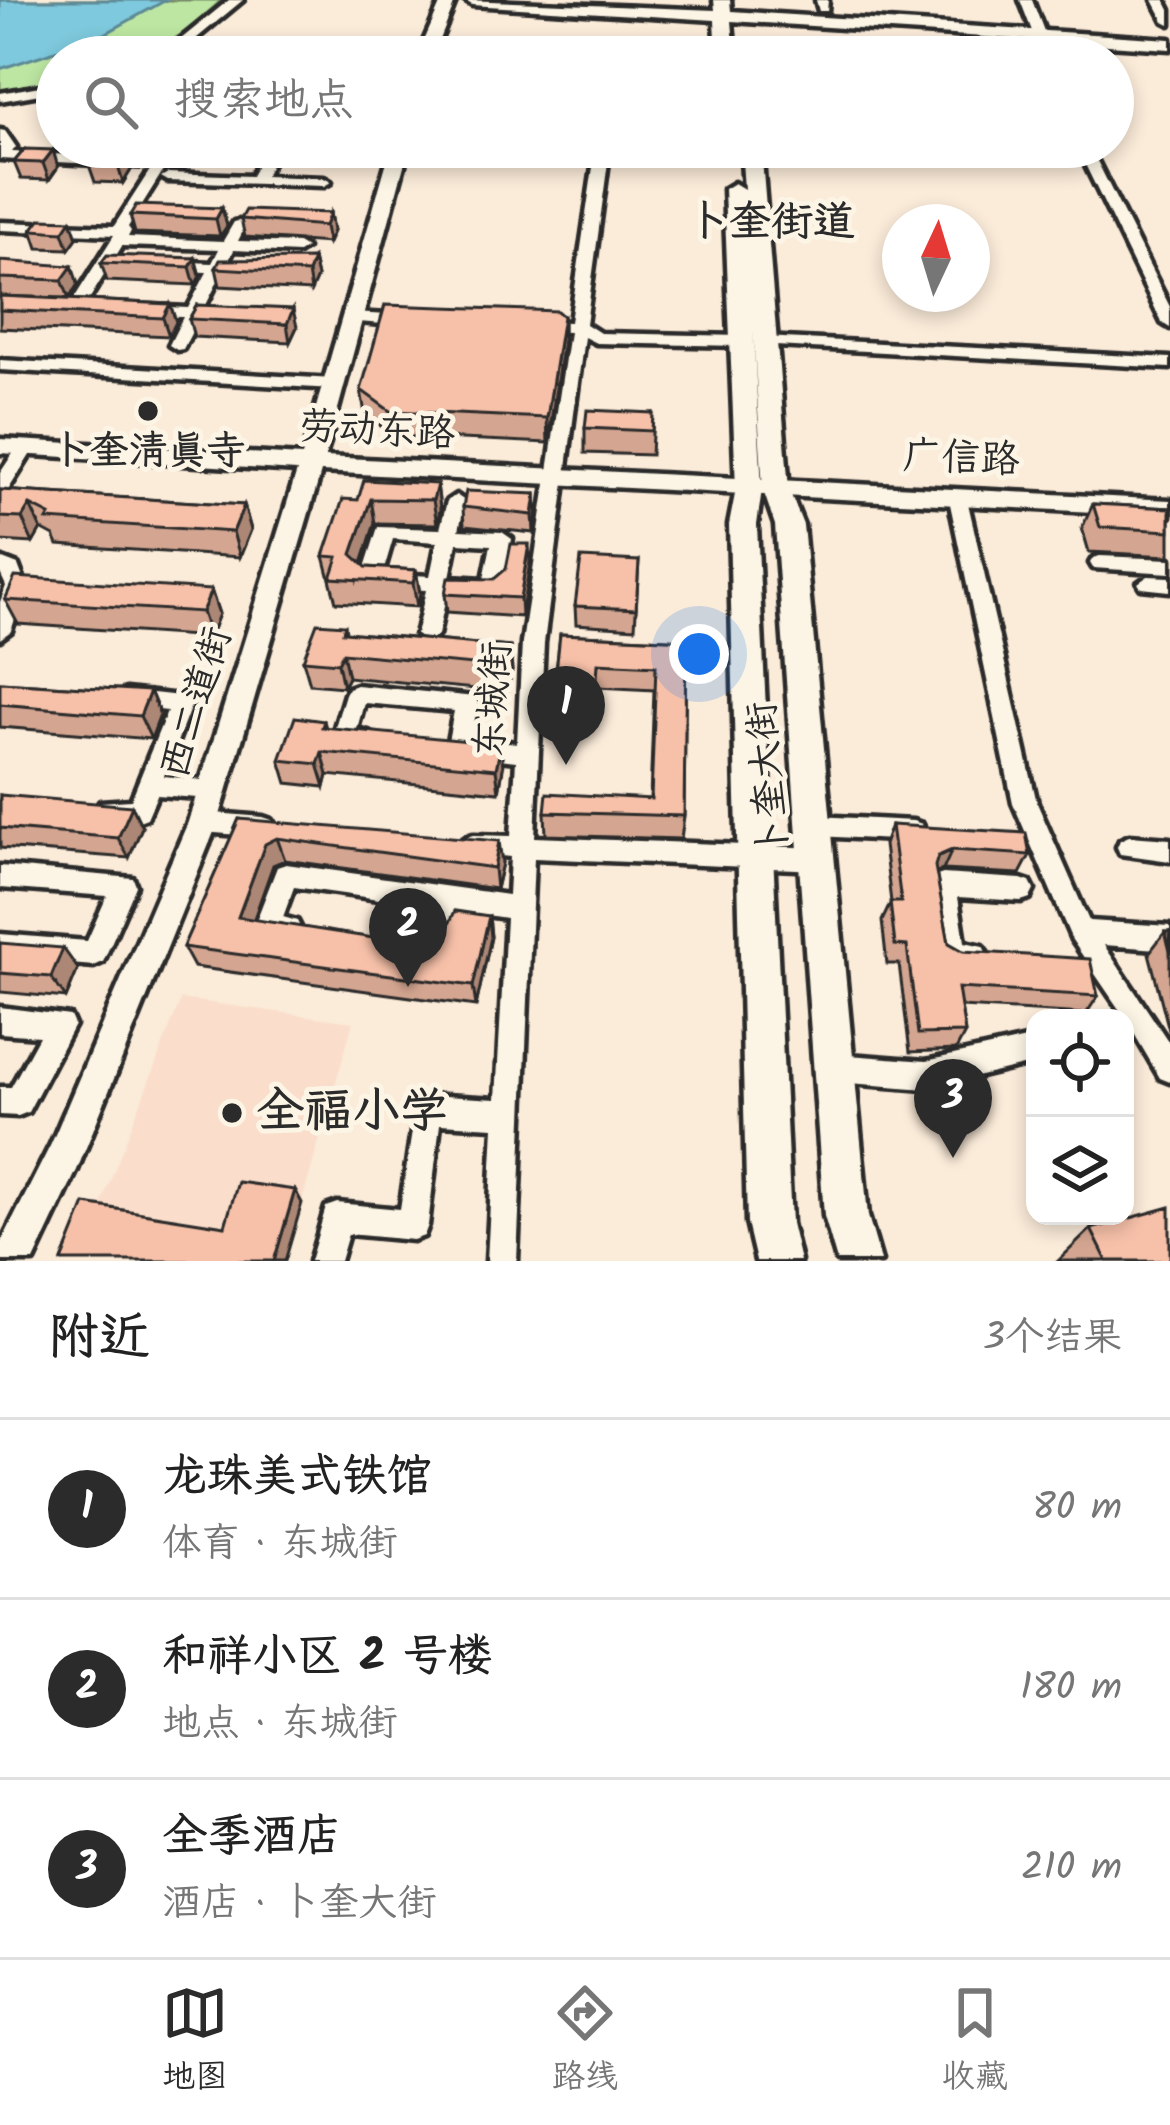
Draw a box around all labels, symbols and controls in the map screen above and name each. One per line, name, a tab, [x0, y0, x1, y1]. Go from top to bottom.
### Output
search box	[36, 36, 1134, 168]
text: 搜索地点	[174, 66, 354, 138]
icon: search	[78, 69, 144, 135]
district label: 卜奎街道	[687, 190, 855, 257]
north arrow	[882, 204, 990, 312]
street label: 劳动东路	[297, 397, 457, 467]
marker: 卜奎清真寺	[135, 398, 161, 424]
place label: 卜奎清真寺	[50, 422, 246, 484]
street label: 广信路	[901, 427, 1021, 493]
street label: 西二道街	[146, 619, 250, 787]
your location	[669, 624, 729, 684]
street label: 东城街	[460, 639, 530, 761]
pin: 1	[527, 666, 605, 765]
street label: 卜奎大街	[732, 699, 808, 859]
pin: 2	[369, 888, 447, 987]
map controls	[1026, 1009, 1134, 1225]
button: locate	[1026, 1009, 1134, 1117]
pin: 3	[914, 1059, 992, 1158]
place label: 全福小学	[256, 1075, 448, 1151]
marker: 全福小学	[219, 1100, 245, 1126]
button: layers	[1026, 1117, 1134, 1225]
text: 附近	[48, 1299, 150, 1380]
text: 3个结果	[983, 1308, 1122, 1370]
text: 龙珠美式铁馆	[162, 1442, 432, 1514]
text: 1	[81, 1478, 93, 1540]
text: 80 m	[1032, 1478, 1122, 1540]
text: 体育 · 东城街	[162, 1514, 398, 1576]
text: 和祥小区 2 号楼	[162, 1622, 493, 1694]
text: 2	[76, 1658, 98, 1720]
text: 180 m	[1020, 1658, 1122, 1720]
text: 地点 · 东城街	[162, 1694, 398, 1756]
text: 全季酒店	[162, 1802, 342, 1874]
text: 3	[76, 1838, 98, 1900]
text: 210 m	[1021, 1838, 1122, 1900]
text: 酒店 · 卜奎大街	[162, 1874, 437, 1936]
tab: 地图	[162, 1980, 228, 2105]
tab: 路线	[552, 1980, 618, 2105]
tab: 收藏	[942, 1980, 1008, 2105]

